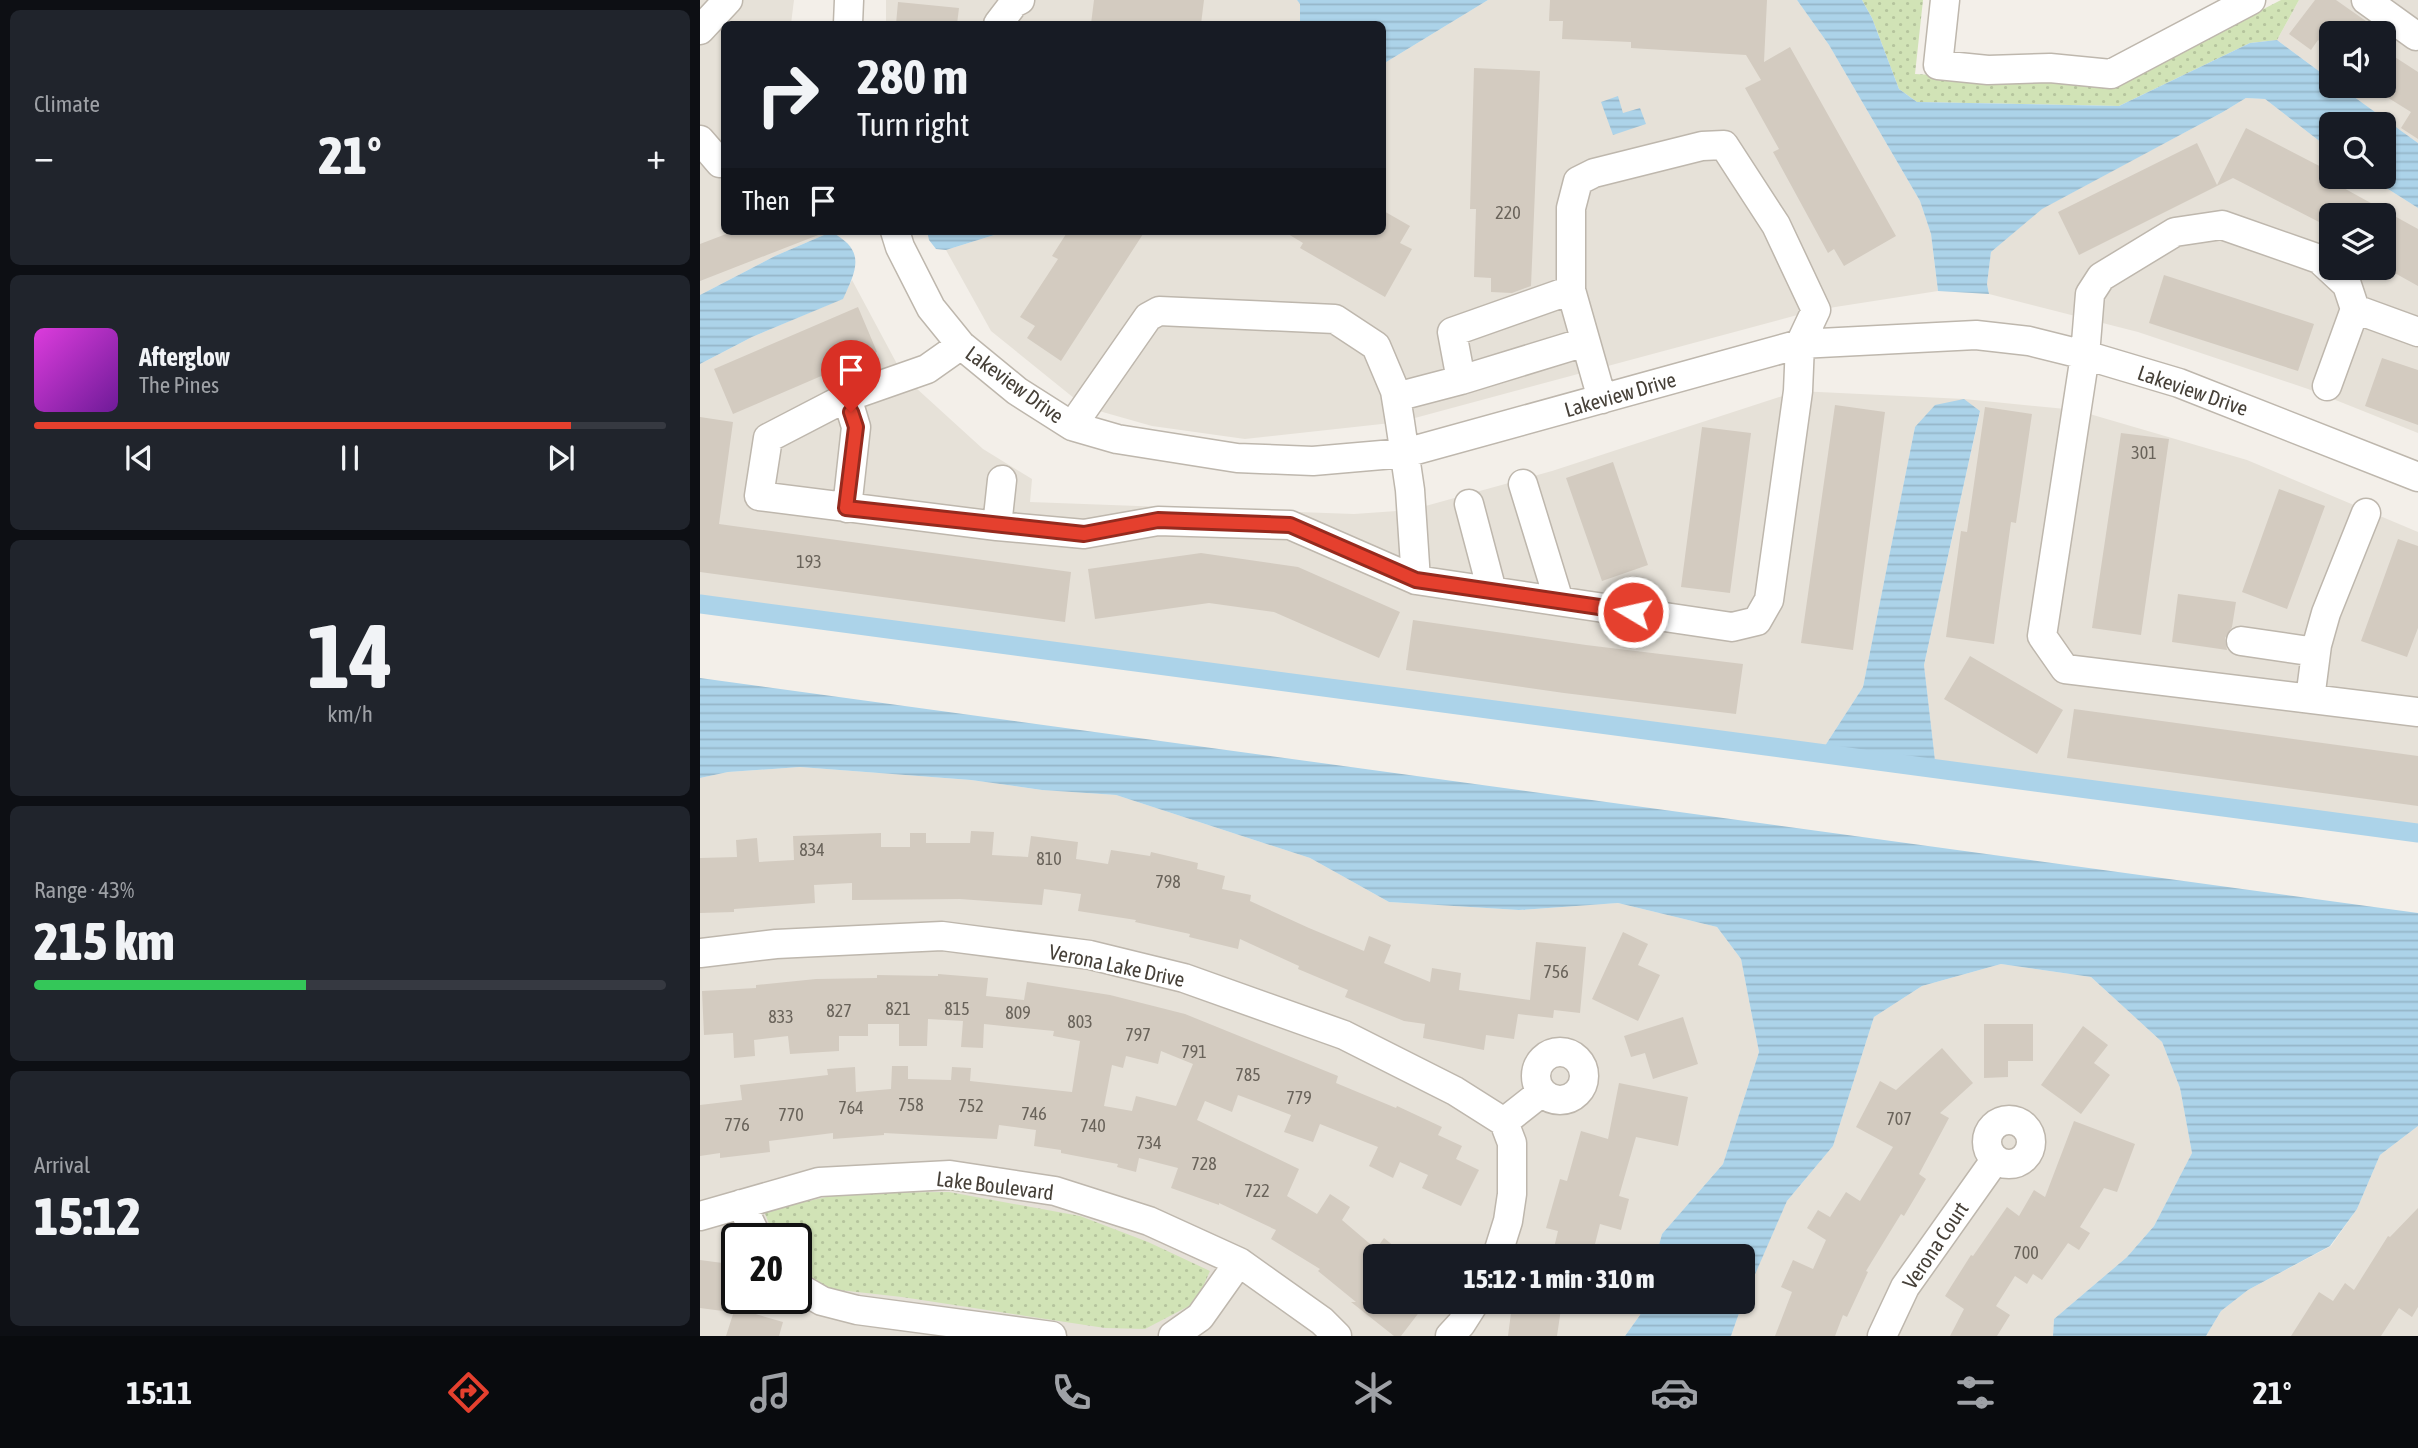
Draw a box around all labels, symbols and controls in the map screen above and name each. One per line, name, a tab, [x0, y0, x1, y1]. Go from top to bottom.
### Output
map controls	[2319, 21, 2396, 280]
button: sound	[2319, 21, 2396, 98]
text: 280 m	[857, 48, 968, 104]
icon: right	[742, 49, 833, 140]
text: Climate	[34, 91, 100, 117]
text: Turn right	[857, 106, 970, 143]
button: search	[2319, 112, 2396, 189]
text: 21°	[318, 125, 382, 185]
text: −	[34, 134, 54, 177]
text: +	[646, 134, 666, 177]
icon: arrive	[804, 182, 842, 220]
text: Then	[742, 186, 790, 216]
house number: 220	[1495, 202, 1521, 223]
button: layers	[2319, 203, 2396, 280]
pin	[821, 340, 881, 412]
street label: Lakeview Drive	[961, 340, 1069, 428]
text: Afterglow	[139, 342, 230, 372]
icon: arrive	[832, 351, 870, 389]
street label: Lakeview Drive	[2135, 360, 2251, 420]
street label: Lakeview Drive	[1561, 367, 1679, 421]
text: The Pines	[139, 372, 219, 398]
icon: previous	[120, 439, 158, 477]
icon: pause	[331, 439, 369, 477]
icon: next	[542, 439, 580, 477]
house number: 301	[2131, 442, 2157, 463]
house number: 193	[796, 551, 822, 572]
position arrow	[1596, 575, 1670, 649]
text: 14	[307, 603, 393, 707]
text: km/h	[327, 701, 373, 727]
house number: 834	[799, 839, 825, 860]
house number: 810	[1036, 848, 1062, 869]
house number: 798	[1155, 871, 1181, 892]
text: Range · 43%	[34, 877, 134, 903]
text: 215 km	[34, 911, 175, 971]
street label: Verona Lake Drive	[1047, 939, 1187, 991]
house number: 756	[1543, 961, 1569, 982]
house number: 821	[885, 998, 911, 1019]
house number: 815	[944, 998, 970, 1019]
house number: 827	[826, 1000, 852, 1021]
house number: 809	[1005, 1002, 1031, 1023]
house number: 833	[768, 1006, 794, 1027]
house number: 803	[1067, 1011, 1093, 1032]
house number: 797	[1125, 1024, 1151, 1045]
house number: 791	[1181, 1041, 1207, 1062]
house number: 785	[1235, 1064, 1261, 1085]
house number: 779	[1286, 1087, 1312, 1108]
house number: 758	[898, 1094, 924, 1115]
house number: 752	[958, 1095, 984, 1116]
house number: 764	[838, 1097, 864, 1118]
house number: 746	[1021, 1103, 1047, 1124]
house number: 770	[778, 1104, 804, 1125]
house number: 707	[1886, 1108, 1912, 1129]
house number: 776	[724, 1114, 750, 1135]
house number: 740	[1080, 1115, 1106, 1136]
house number: 734	[1136, 1132, 1162, 1153]
text: Arrival	[34, 1152, 90, 1178]
house number: 728	[1191, 1153, 1217, 1174]
street label: Lake Boulevard	[935, 1166, 1055, 1204]
house number: 722	[1244, 1180, 1270, 1201]
text: 15:12	[34, 1186, 141, 1246]
street label: Verona Court	[1897, 1197, 1973, 1293]
speed limit sign: 20	[721, 1223, 812, 1314]
house number: 700	[2013, 1242, 2039, 1263]
text: 15:12 · 1 min · 310 m	[1464, 1264, 1654, 1294]
icon: directions	[444, 1368, 493, 1417]
icon: music	[746, 1368, 795, 1417]
icon: phone	[1047, 1368, 1096, 1417]
icon: climate	[1349, 1368, 1398, 1417]
icon: car	[1650, 1368, 1699, 1417]
icon: filters	[1951, 1368, 2000, 1417]
text: 15:11	[126, 1374, 192, 1411]
text: 21°	[2253, 1374, 2292, 1411]

